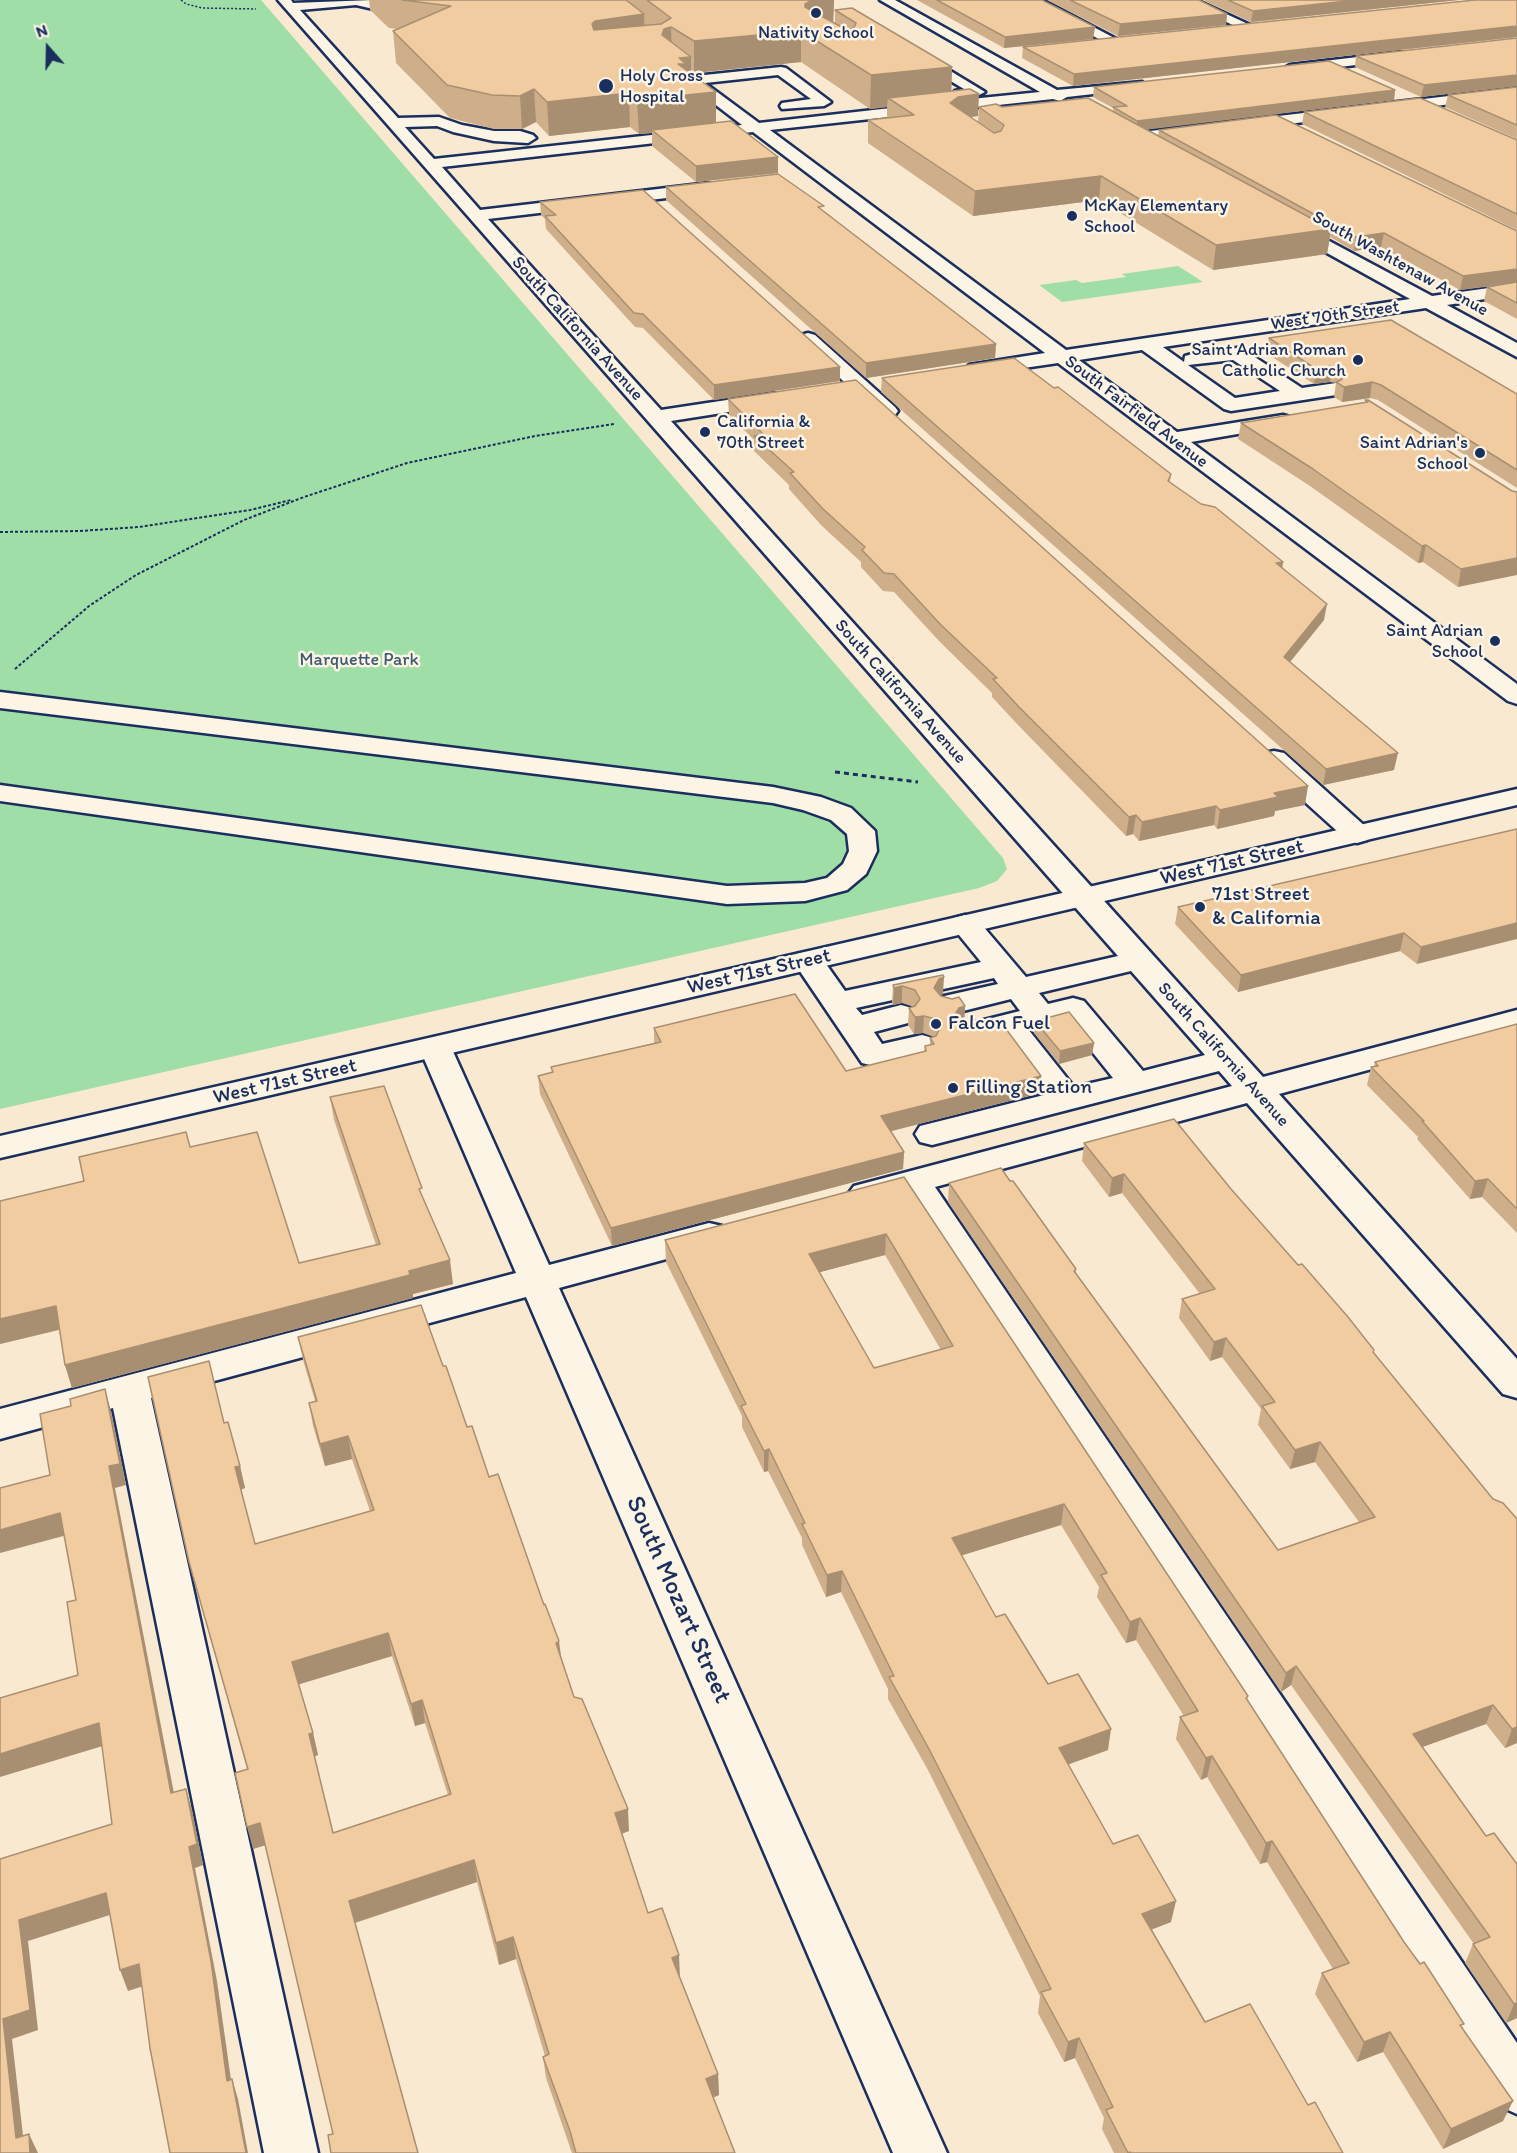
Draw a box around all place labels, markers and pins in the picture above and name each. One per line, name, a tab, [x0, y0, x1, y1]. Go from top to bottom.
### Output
marker: Nativity School	[809, 6, 823, 20]
place label: Nativity School	[758, 22, 874, 44]
place label: Holy Cross Hospital	[620, 65, 703, 107]
marker: Holy Cross Hospital	[597, 77, 615, 95]
place label: McKay Elementary School	[1084, 195, 1228, 238]
marker: McKay Elementary School	[1065, 209, 1079, 223]
place label: Saint Adrian Roman Catholic Church	[1191, 339, 1346, 382]
marker: Saint Adrian Roman Catholic Church	[1351, 353, 1365, 367]
place label: California & 70th Street	[717, 411, 810, 454]
marker: California & 70th Street	[698, 425, 712, 439]
place label: Saint Adrian's School	[1360, 432, 1468, 474]
marker: Saint Adrian's School	[1473, 446, 1487, 460]
place label: Saint Adrian School	[1386, 620, 1483, 662]
marker: Saint Adrian School	[1488, 634, 1502, 648]
place label: 71st Street & California	[1212, 882, 1321, 932]
marker: 71st Street & California	[1193, 900, 1207, 914]
place label: Falcon Fuel	[948, 1011, 1050, 1037]
marker: Falcon Fuel	[929, 1017, 943, 1031]
place label: Filling Station	[965, 1075, 1092, 1101]
marker: Filling Station	[946, 1081, 960, 1095]

